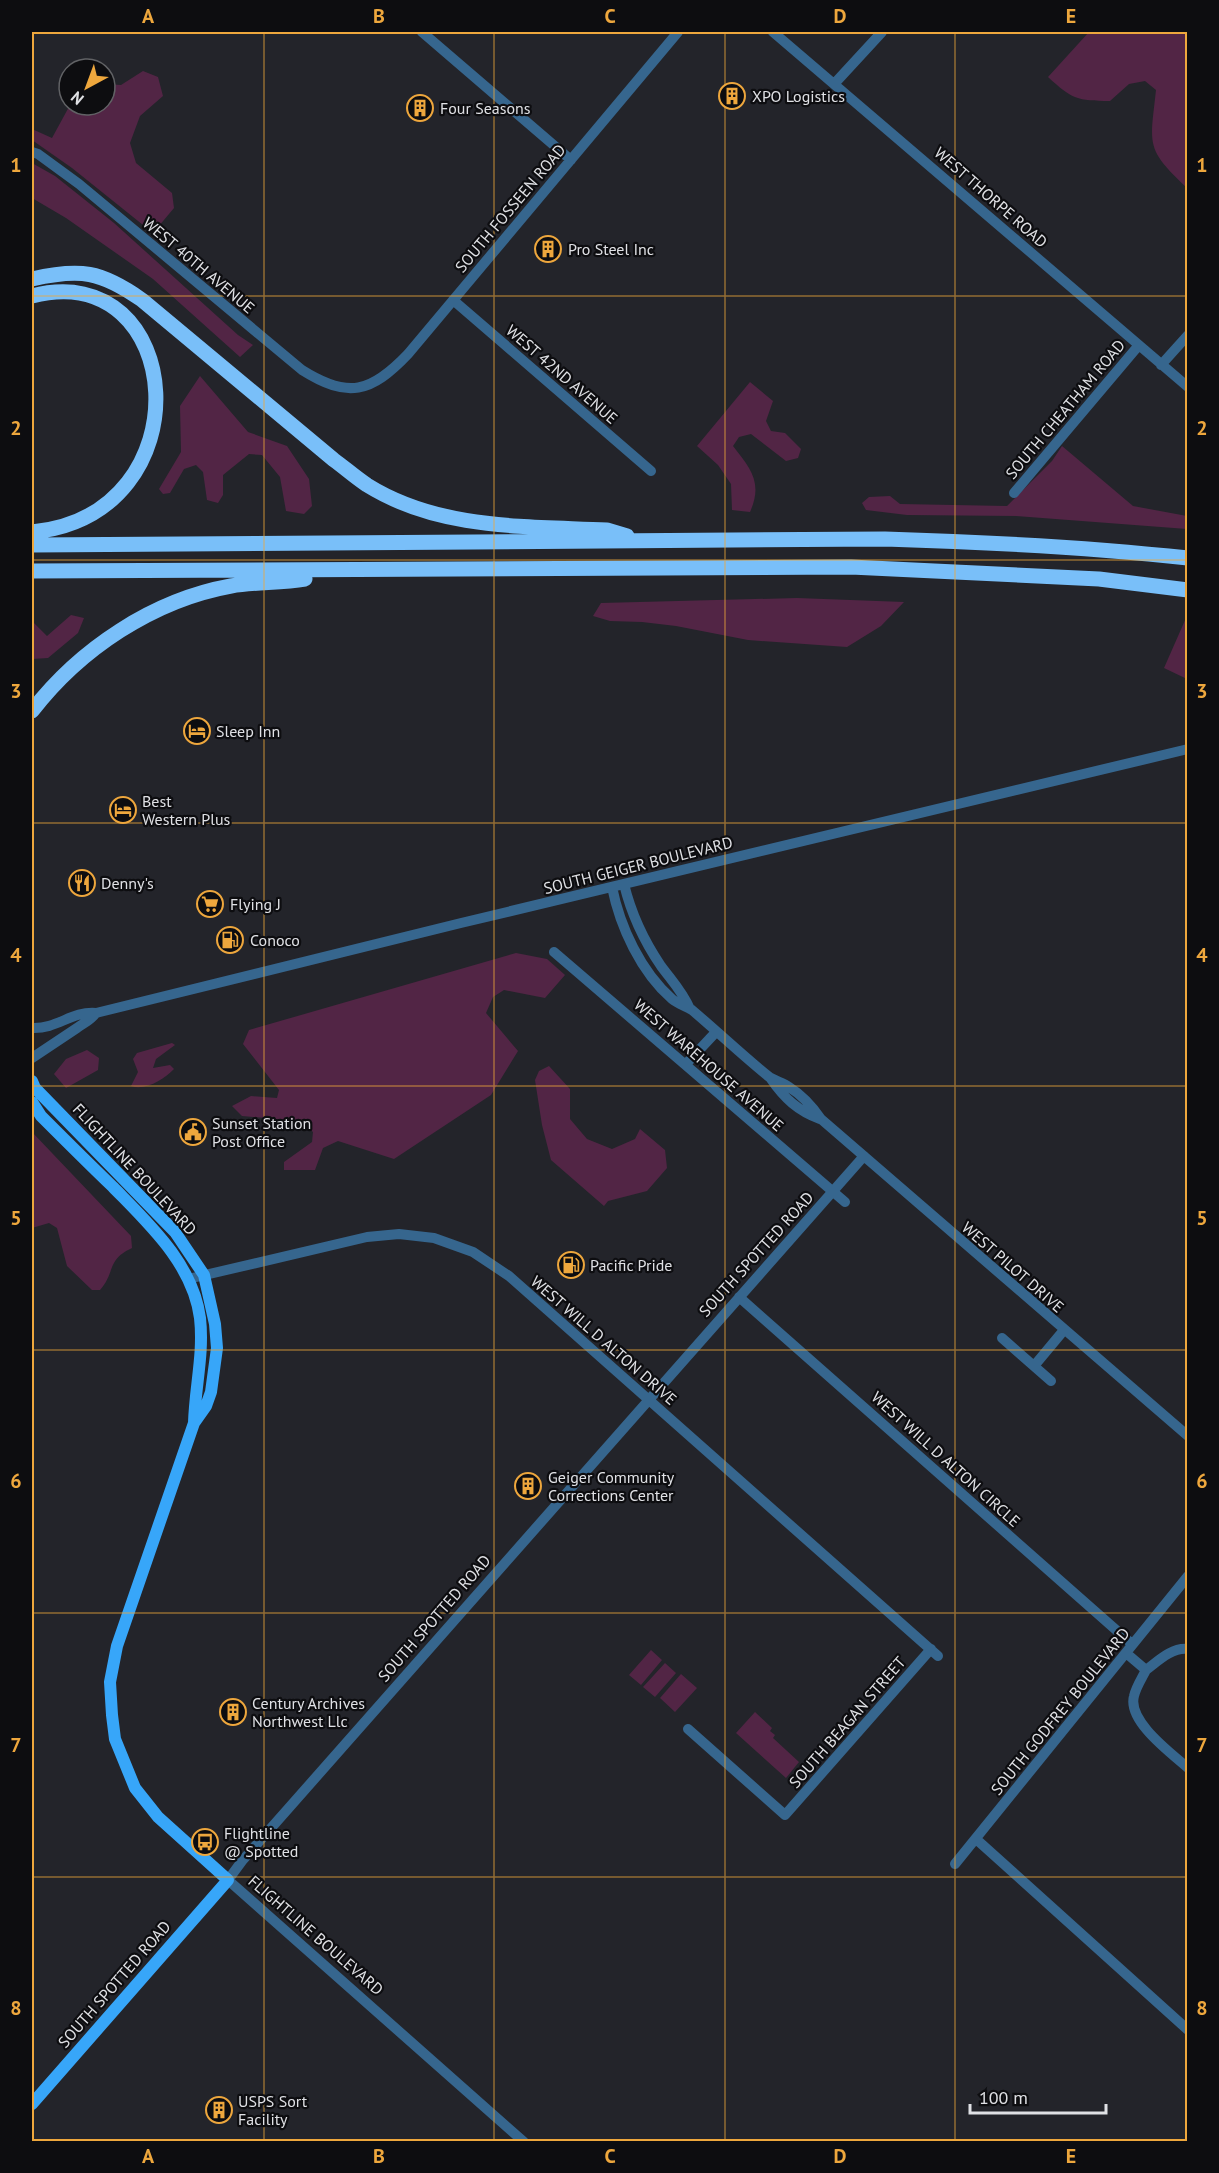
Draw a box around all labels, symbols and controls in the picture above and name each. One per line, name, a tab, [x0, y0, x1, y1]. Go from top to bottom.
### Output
text: A	[142, 3, 155, 29]
text: B	[373, 3, 385, 29]
text: C	[604, 3, 616, 29]
text: D	[834, 3, 847, 29]
text: E	[1066, 3, 1076, 29]
north arrow	[57, 57, 117, 117]
building icon: XPO Logistics	[717, 81, 747, 111]
place label: XPO Logistics	[752, 86, 845, 106]
text: N	[67, 87, 88, 109]
building icon: Four Seasons	[405, 93, 435, 123]
place label: Four Seasons	[440, 98, 531, 118]
street label: SOUTH FOSSEEN ROAD	[450, 140, 570, 276]
street label: WEST THORPE ROAD	[930, 142, 1052, 252]
text: 1	[10, 152, 22, 178]
text: 1	[1196, 152, 1208, 178]
street label: WEST 40TH AVENUE	[139, 212, 259, 318]
building icon: Pro Steel Inc	[533, 234, 563, 264]
place label: Pro Steel Inc	[568, 239, 654, 259]
street label: WEST 42ND AVENUE	[502, 320, 622, 428]
street label: SOUTH CHEATHAM ROAD	[1001, 335, 1129, 483]
text: 2	[10, 415, 22, 441]
text: 2	[1196, 415, 1208, 441]
text: 3	[10, 678, 22, 704]
text: 3	[1196, 678, 1208, 704]
hotel icon: Sleep Inn	[182, 716, 212, 746]
place label: Sleep Inn	[216, 721, 280, 741]
place label: Best Western Plus	[142, 791, 231, 829]
hotel icon: Best Western Plus	[108, 795, 138, 825]
street label: SOUTH GEIGER BOULEVARD	[541, 832, 735, 898]
restaurant icon: Denny's	[67, 868, 97, 898]
place label: Denny's	[101, 873, 154, 893]
supermarket icon: Flying J	[195, 889, 225, 919]
place label: Flying J	[230, 894, 281, 914]
fuel station icon: Conoco	[215, 925, 245, 955]
place label: Conoco	[250, 930, 300, 950]
text: 4	[10, 942, 22, 968]
text: 4	[1196, 942, 1208, 968]
street label: WEST WAREHOUSE AVENUE	[630, 995, 788, 1135]
street label: FLIGHTLINE BOULEVARD	[69, 1099, 201, 1239]
place label: Sunset Station Post Office	[212, 1113, 311, 1151]
public building icon: Sunset Station Post Office	[178, 1117, 208, 1147]
street label: SOUTH SPOTTED ROAD	[694, 1187, 818, 1321]
text: 5	[10, 1205, 22, 1231]
text: 5	[1196, 1205, 1208, 1231]
street label: WEST PILOT DRIVE	[958, 1217, 1068, 1317]
fuel station icon: Pacific Pride	[556, 1250, 586, 1280]
place label: Pacific Pride	[590, 1255, 672, 1275]
street label: WEST WILL D ALTON DRIVE	[527, 1271, 681, 1409]
street label: WEST WILL D ALTON CIRCLE	[868, 1387, 1024, 1531]
place label: Geiger Community Corrections Center	[548, 1467, 675, 1505]
text: 6	[10, 1468, 22, 1494]
text: 6	[1196, 1468, 1208, 1494]
building icon: Geiger Community Corrections Center	[513, 1471, 543, 1501]
street label: SOUTH SPOTTED ROAD	[373, 1550, 495, 1686]
street label: SOUTH GODFREY BOULEVARD	[986, 1623, 1134, 1799]
street label: SOUTH BEAGAN STREET	[784, 1652, 910, 1792]
place label: Century Archives Northwest Llc	[252, 1693, 365, 1731]
building icon: Century Archives Northwest Llc	[218, 1697, 248, 1727]
text: 7	[10, 1732, 22, 1758]
text: 7	[1196, 1732, 1208, 1758]
place label: Flightline @ Spotted	[224, 1823, 298, 1861]
bus stop icon: Flightline @ Spotted	[190, 1827, 220, 1857]
street label: FLIGHTLINE BOULEVARD	[244, 1871, 388, 1999]
street label: SOUTH SPOTTED ROAD	[53, 1916, 175, 2052]
text: 8	[10, 1995, 22, 2021]
text: 8	[1196, 1995, 1208, 2021]
scale bar	[970, 2077, 1106, 2115]
text: 100 m	[979, 2086, 1028, 2109]
place label: USPS Sort Facility	[238, 2091, 308, 2129]
building icon: USPS Sort Facility	[204, 2095, 234, 2125]
text: A	[142, 2143, 155, 2169]
text: B	[373, 2143, 385, 2169]
text: C	[604, 2143, 616, 2169]
text: D	[834, 2143, 847, 2169]
text: E	[1066, 2143, 1076, 2169]

